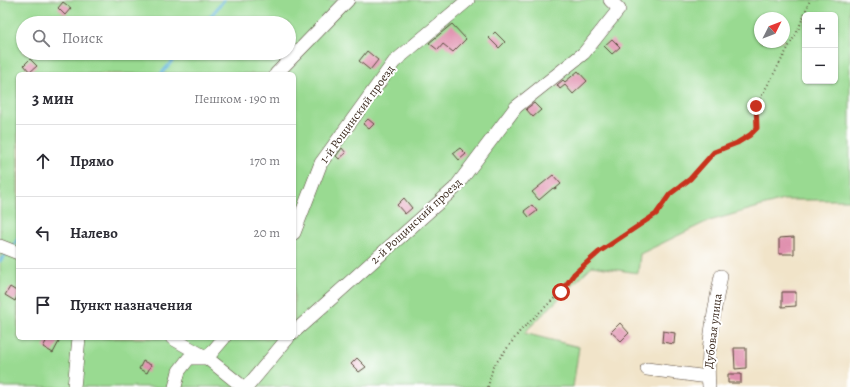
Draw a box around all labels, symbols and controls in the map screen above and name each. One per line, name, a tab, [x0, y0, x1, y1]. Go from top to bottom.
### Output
north arrow	[754, 12, 790, 48]
map controls	[802, 12, 838, 84]
button: +	[802, 12, 838, 48]
search box	[16, 16, 296, 60]
icon: search	[30, 27, 52, 49]
text: Поиск	[62, 28, 103, 48]
button: −	[802, 48, 838, 84]
street label: 1-й Рощинский проезд	[316, 62, 398, 166]
text: 3 мин	[32, 87, 74, 110]
text: Пешком · 190 m	[194, 90, 280, 107]
route end	[747, 97, 765, 115]
icon: ahead	[32, 150, 54, 172]
text: Прямо	[70, 151, 114, 171]
text: 170 m	[250, 152, 280, 169]
street label: 2-й Рощинский проезд	[367, 174, 465, 268]
icon: left	[32, 222, 54, 244]
text: Налево	[70, 223, 118, 243]
text: 20 m	[254, 224, 280, 241]
route start	[552, 283, 570, 301]
street label: Дубовая улица	[700, 292, 726, 369]
icon: arrive	[32, 294, 54, 316]
text: Пункт назначения	[70, 295, 192, 315]

